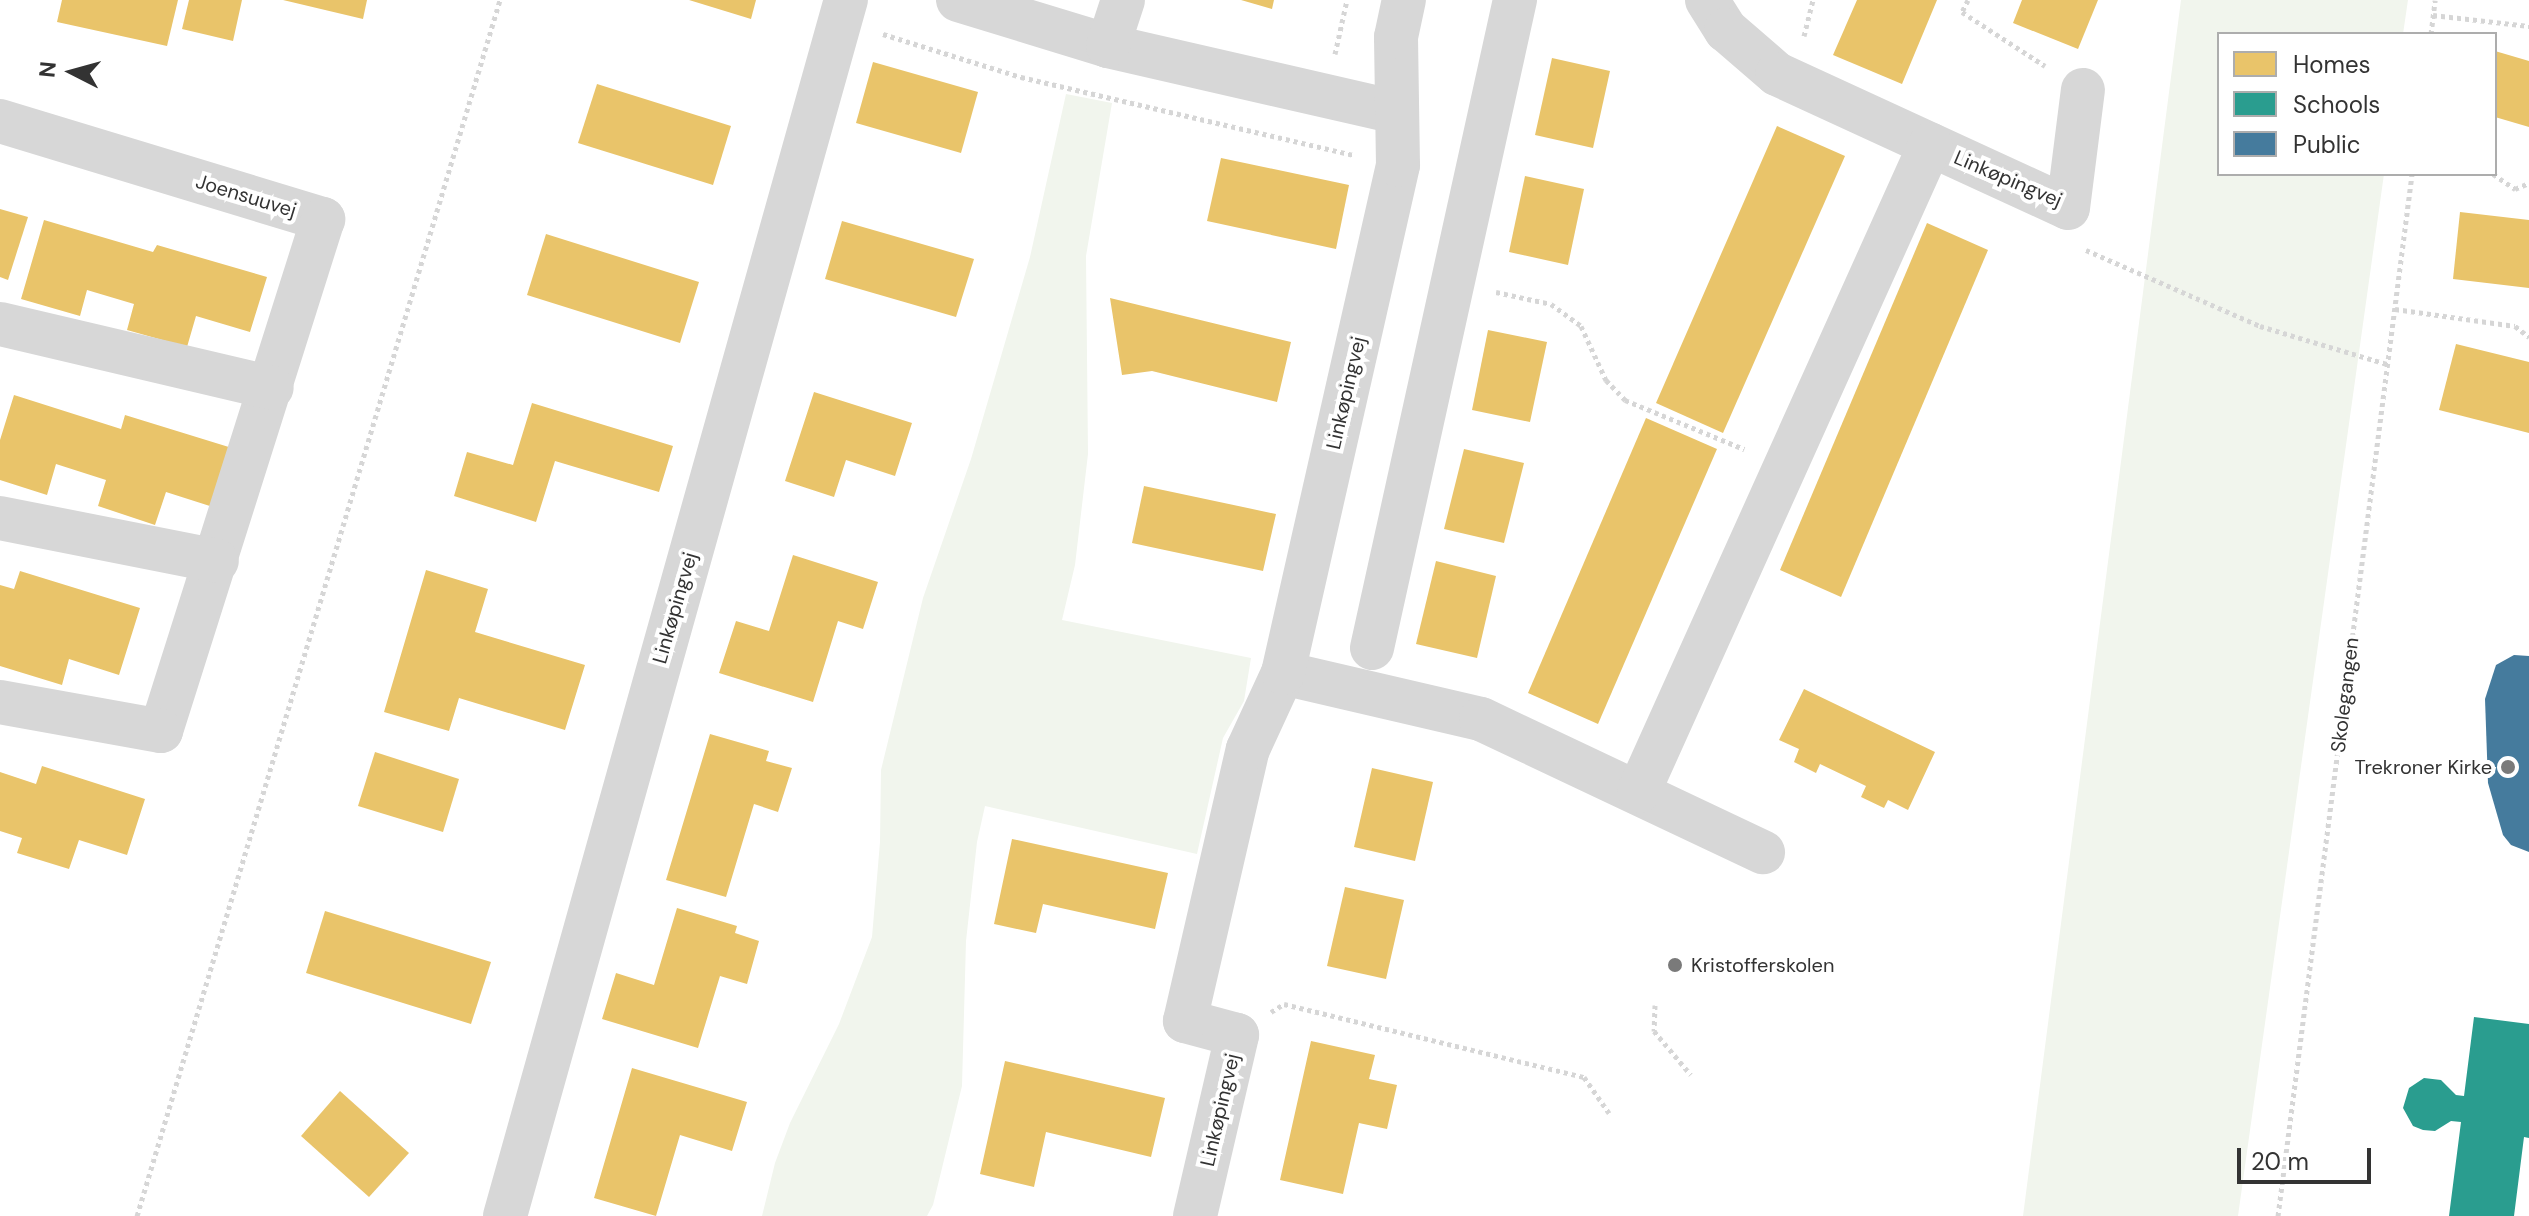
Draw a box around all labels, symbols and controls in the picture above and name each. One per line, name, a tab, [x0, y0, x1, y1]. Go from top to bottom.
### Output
north arrow	[32, 32, 112, 112]
legend	[2217, 32, 2497, 176]
text: Homes	[2293, 49, 2371, 80]
text: N	[32, 60, 63, 79]
text: Schools	[2293, 89, 2380, 120]
text: Public	[2293, 129, 2361, 160]
street label: Linkøpingvej	[1950, 145, 2066, 213]
street label: Joensuuvej	[193, 169, 299, 223]
street label: Linkøpingvej	[1321, 334, 1371, 452]
street label: Linkøpingvej	[648, 549, 702, 667]
street label: Skolegangen	[2326, 636, 2364, 754]
place label: Trekroner Kirke	[2354, 755, 2492, 779]
marker: Trekroner Kirke	[2499, 758, 2517, 776]
place label: Kristofferskolen	[1691, 953, 1834, 977]
marker: Kristofferskolen	[1666, 956, 1684, 974]
street label: Linkøpingvej	[1195, 1051, 1245, 1169]
scale bar	[2241, 1132, 2375, 1182]
text: 20 m	[2251, 1146, 2309, 1177]

